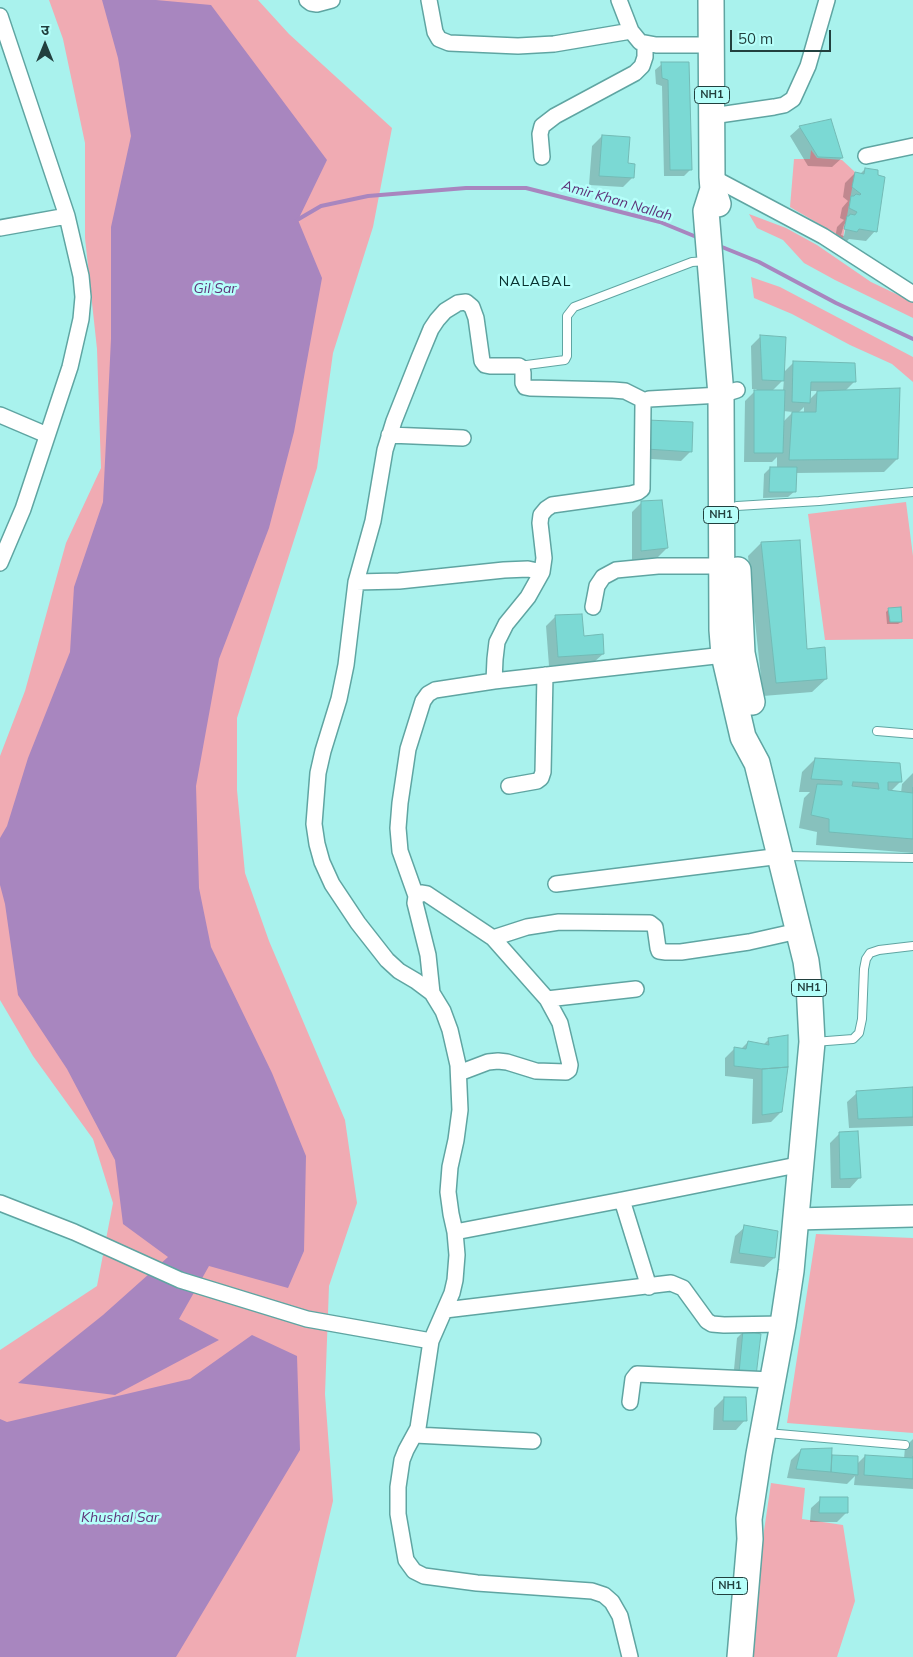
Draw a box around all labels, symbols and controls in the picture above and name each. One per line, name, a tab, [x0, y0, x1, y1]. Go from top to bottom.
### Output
north arrow	[20, 20, 70, 70]
scale bar	[733, 20, 834, 52]
text: उ	[41, 21, 49, 39]
text: 50 m	[738, 29, 773, 48]
road number: NH1	[694, 86, 730, 104]
water label: Amir Khan Nallah	[560, 177, 674, 225]
district label: NALABAL	[498, 274, 572, 290]
water label: Gil Sar	[194, 281, 236, 297]
road number: NH1	[704, 506, 738, 524]
road number: NH1	[792, 980, 826, 996]
water label: Khushal Sar	[81, 1510, 159, 1526]
road number: NH1	[712, 1578, 748, 1594]

